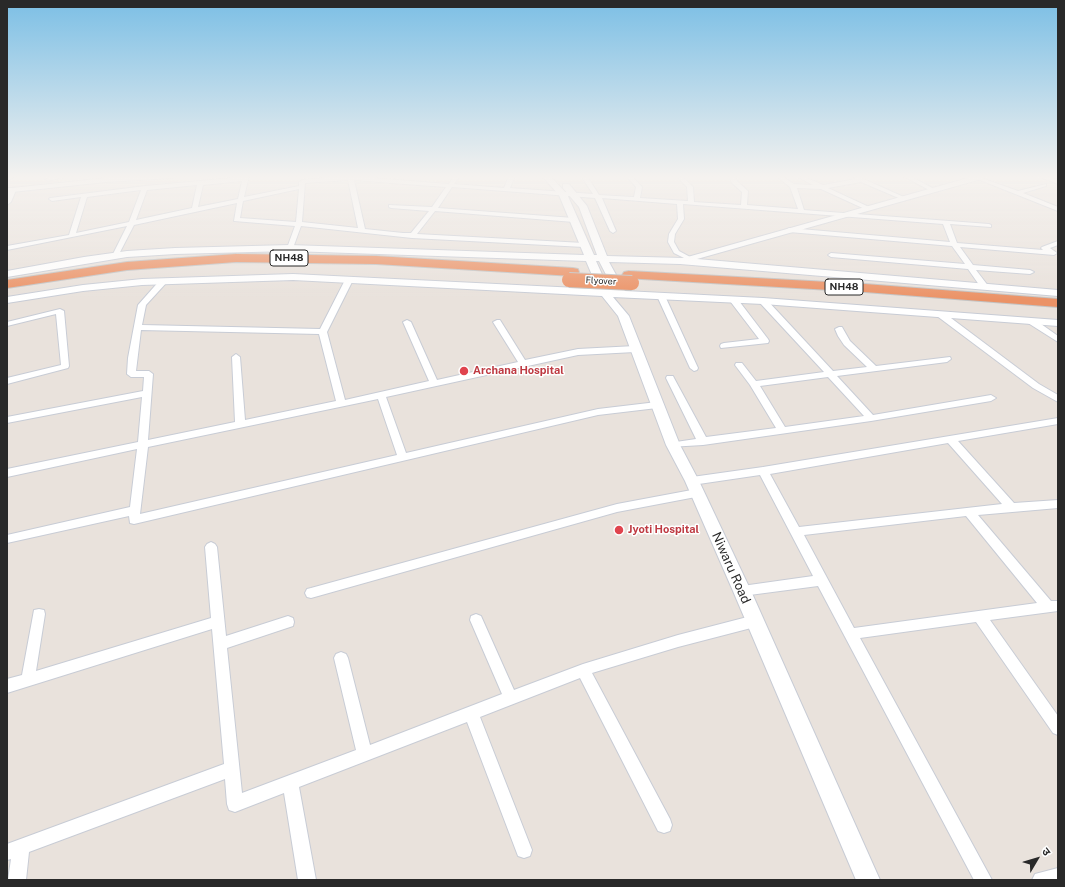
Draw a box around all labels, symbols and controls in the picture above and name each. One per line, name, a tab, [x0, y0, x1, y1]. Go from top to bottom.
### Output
road number: NH48	[270, 250, 308, 266]
street label: Flyover	[585, 275, 617, 287]
road number: NH48	[825, 279, 863, 295]
place label: Archana Hospital	[473, 364, 564, 378]
marker: Archana Hospital	[458, 365, 470, 377]
place label: Jyoti Hospital	[628, 523, 699, 537]
marker: Jyoti Hospital	[613, 524, 625, 536]
street label: Niwaru Road	[708, 530, 754, 606]
north arrow	[1017, 839, 1057, 879]
text: उ	[1040, 845, 1053, 858]

